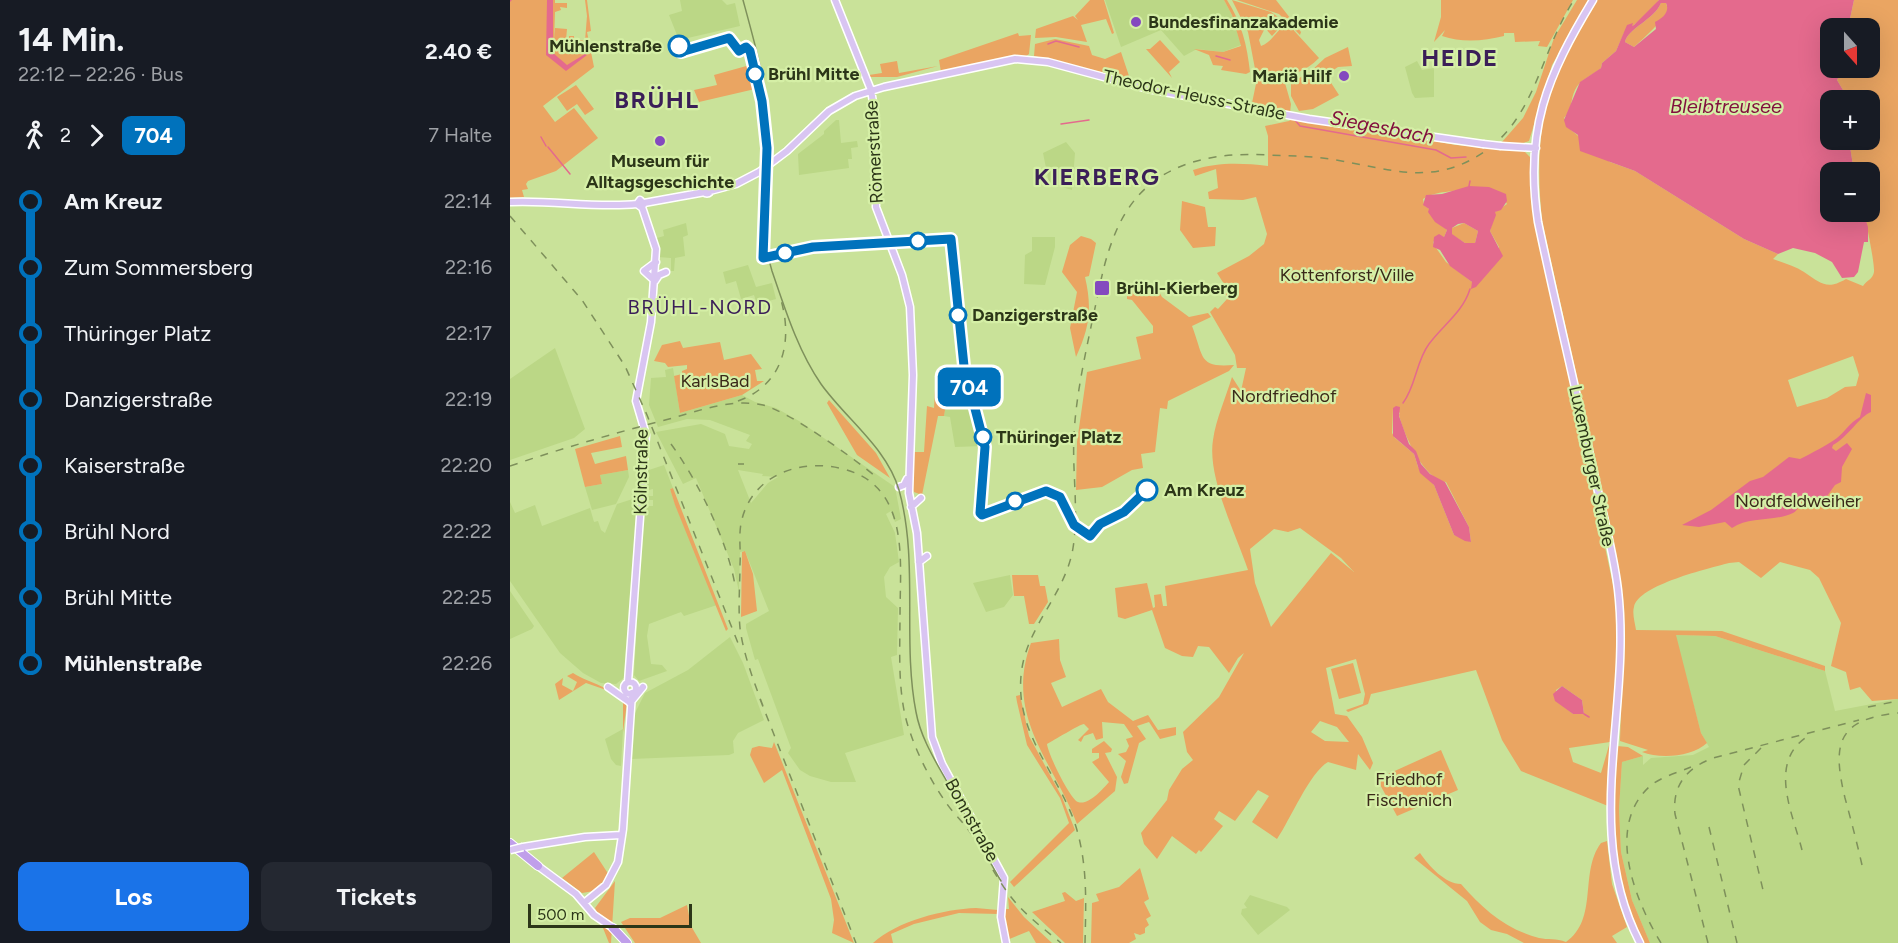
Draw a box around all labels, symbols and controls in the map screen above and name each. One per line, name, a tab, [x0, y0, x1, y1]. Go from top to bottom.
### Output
place label: Bundesfinanzakademie	[1148, 11, 1338, 33]
marker: Bundesfinanzakademie	[1129, 15, 1143, 29]
north arrow	[1820, 18, 1880, 78]
map controls	[1820, 18, 1880, 222]
text: 14 Min.	[18, 20, 125, 59]
place label: Mühlenstraße	[549, 35, 662, 57]
marker: Mühlenstraße	[668, 35, 690, 57]
text: 2.40 €	[425, 38, 492, 65]
district label: HEIDE	[1421, 43, 1499, 72]
text: 22:12 – 22:26 · Bus	[18, 62, 183, 86]
place label: Brühl Mitte	[768, 63, 859, 85]
marker: Brühl Mitte	[746, 65, 764, 83]
street label: Theodor-Heuss-Straße	[1101, 65, 1287, 125]
place label: Mariä Hilf	[1252, 65, 1333, 87]
marker: Mariä Hilf	[1337, 69, 1351, 83]
district label: BRÜHL	[614, 85, 700, 114]
button: +	[1820, 90, 1880, 150]
water label: Bleibtreusee	[1670, 94, 1782, 118]
street label: Römerstraße	[860, 100, 888, 204]
water label: Siegesbach	[1328, 105, 1436, 149]
icon: walk	[18, 119, 51, 152]
icon: forward	[80, 119, 113, 152]
text: 2	[60, 123, 71, 147]
text: 704	[134, 123, 173, 148]
text: 7 Halte	[428, 123, 492, 147]
marker: Museum für Alltagsgeschichte	[653, 134, 667, 148]
place label: Museum für Alltagsgeschichte	[586, 150, 734, 193]
district label: KIERBERG	[1034, 162, 1160, 191]
button: −	[1820, 162, 1880, 222]
text: Am Kreuz	[64, 188, 162, 215]
text: 22:14	[444, 189, 492, 213]
unlabelled marker	[909, 232, 927, 250]
unlabelled marker	[776, 244, 794, 262]
text: Zum Sommersberg	[64, 254, 253, 281]
text: 22:16	[445, 255, 492, 279]
park label: Kottenforst/Ville	[1280, 264, 1414, 286]
place label: Brühl-Kierberg	[1116, 277, 1238, 299]
marker: Brühl-Kierberg	[1093, 279, 1111, 297]
district label: BRÜHL-NORD	[628, 295, 772, 319]
place label: Danzigerstraße	[972, 304, 1098, 326]
marker: Danzigerstraße	[949, 306, 967, 324]
text: Thüringer Platz	[64, 320, 211, 347]
text: 22:17	[446, 321, 492, 345]
line badge: 704	[934, 368, 1004, 406]
park label: KarlsBad	[680, 370, 750, 392]
text: 704	[950, 375, 988, 400]
street label: Luxemburger Straße	[1564, 384, 1620, 549]
park label: Nordfriedhof	[1231, 385, 1337, 407]
text: Danzigerstraße	[64, 386, 213, 413]
text: 22:19	[445, 387, 492, 411]
place label: Thüringer Platz	[996, 426, 1122, 448]
marker: Thüringer Platz	[974, 428, 992, 446]
street label: Kölnstraße	[629, 429, 653, 515]
text: Kaiserstraße	[64, 452, 185, 479]
text: 22:20	[441, 453, 492, 477]
marker: Am Kreuz	[1136, 479, 1158, 501]
place label: Am Kreuz	[1164, 479, 1245, 501]
park label: Nordfeldweiher	[1735, 490, 1861, 512]
unlabelled marker	[1006, 492, 1024, 510]
text: Brühl Nord	[64, 518, 170, 545]
text: 22:22	[442, 519, 492, 543]
text: Brühl Mitte	[64, 584, 172, 611]
text: 22:25	[442, 585, 492, 609]
text: Mühlenstraße	[64, 650, 202, 677]
text: 22:26	[442, 651, 492, 675]
park label: Friedhof Fischenich	[1366, 768, 1452, 811]
street label: Bonnstraße	[940, 774, 1004, 866]
button: Los	[18, 862, 249, 931]
button: Tickets	[261, 862, 492, 931]
scale bar	[528, 901, 692, 928]
text: 500 m	[537, 905, 584, 924]

